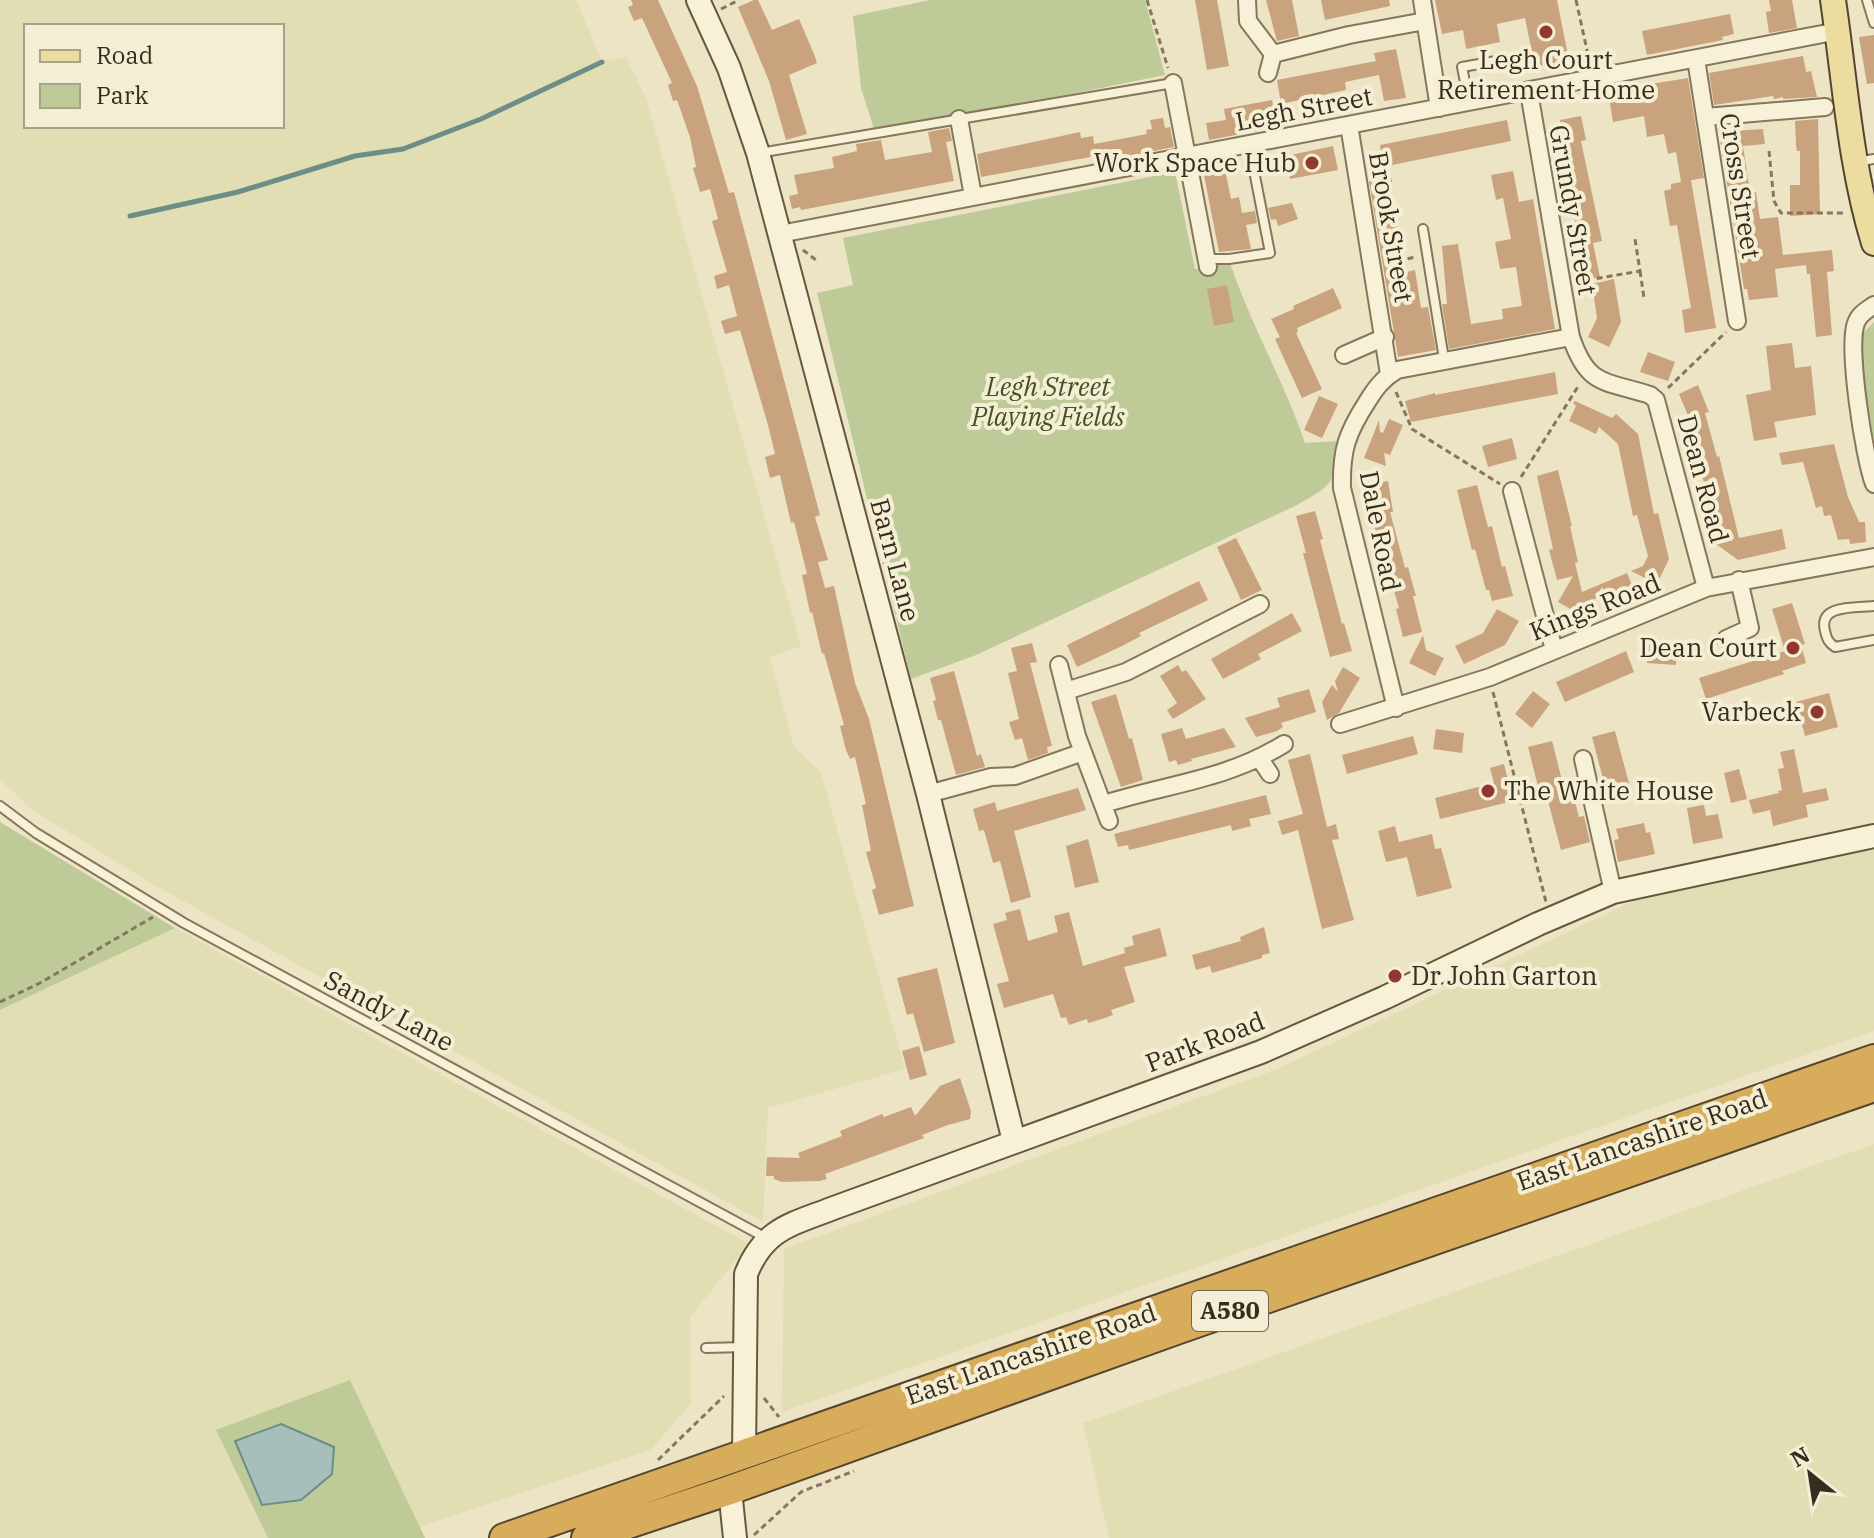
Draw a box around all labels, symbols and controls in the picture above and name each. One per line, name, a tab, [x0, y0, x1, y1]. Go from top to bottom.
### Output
marker: Legh Court Retirement Home	[1537, 23, 1555, 41]
legend	[24, 24, 284, 128]
text: Road	[96, 39, 153, 71]
place label: Legh Court Retirement Home	[1437, 42, 1655, 106]
street label: Legh Street	[1232, 78, 1375, 138]
text: Park	[96, 79, 148, 111]
street label: Cross Street	[1713, 111, 1769, 261]
street label: Grundy Street	[1542, 122, 1606, 298]
place label: Work Space Hub	[1094, 145, 1296, 179]
street label: Brook Street	[1362, 149, 1422, 305]
marker: Work Space Hub	[1303, 154, 1321, 172]
park label: Legh Street Playing Fields	[970, 369, 1125, 433]
street label: Dean Road	[1671, 411, 1737, 547]
street label: Dale Road	[1353, 468, 1409, 594]
street label: Barn Lane	[863, 494, 929, 625]
street label: Kings Road	[1524, 564, 1665, 648]
place label: Dean Court	[1639, 630, 1777, 664]
marker: Dean Court	[1784, 639, 1802, 657]
place label: Varbeck	[1701, 694, 1801, 728]
marker: Varbeck	[1808, 703, 1826, 721]
place label: The White House	[1504, 773, 1714, 807]
marker: The White House	[1479, 782, 1497, 800]
place label: Dr John Garton	[1411, 958, 1598, 992]
street label: Sandy Lane	[319, 962, 460, 1058]
marker: Dr John Garton	[1386, 967, 1404, 985]
street label: Park Road	[1140, 1003, 1269, 1079]
street label: East Lancashire Road	[1512, 1080, 1772, 1198]
road number: A580	[1192, 1291, 1268, 1331]
street label: East Lancashire Road	[901, 1294, 1161, 1412]
north arrow	[1770, 1434, 1850, 1514]
text: N	[1785, 1439, 1815, 1473]

